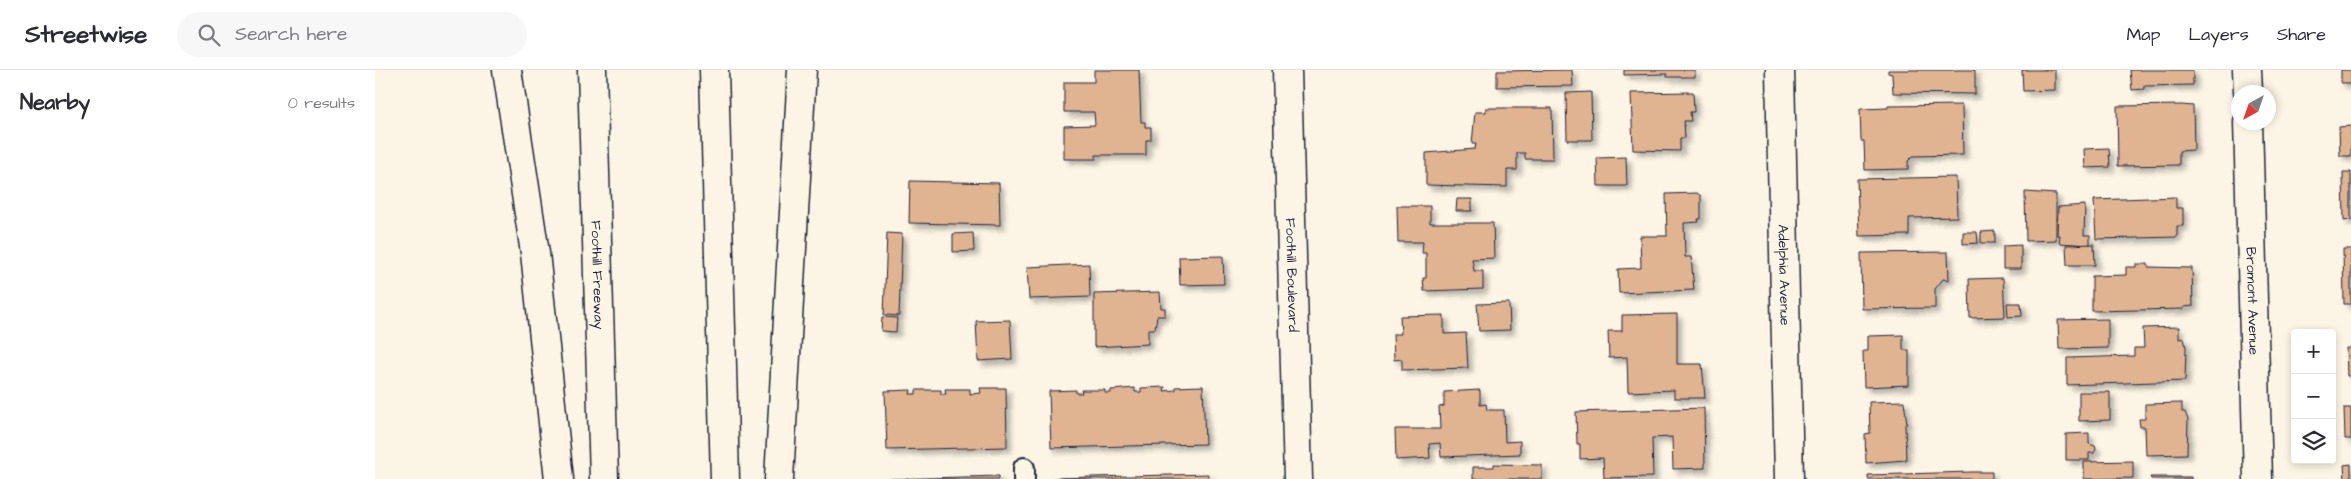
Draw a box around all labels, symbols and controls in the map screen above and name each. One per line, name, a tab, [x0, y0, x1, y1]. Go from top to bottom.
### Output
search box	[177, 12, 527, 57]
text: Streetwise	[25, 18, 147, 52]
icon: search	[195, 21, 223, 49]
text: Search here	[235, 21, 347, 48]
text: Map	[2126, 22, 2160, 47]
text: Layers	[2188, 22, 2249, 47]
text: Share	[2277, 22, 2326, 47]
north arrow	[2231, 85, 2276, 130]
text: Nearby	[20, 88, 90, 117]
text: 0 results	[288, 92, 355, 114]
street label: Foothill Boulevard	[1280, 218, 1303, 332]
street label: Foothill Freeway	[585, 220, 609, 330]
street label: Adelphia Avenue	[1772, 224, 1795, 326]
street label: Bromont Avenue	[2241, 247, 2264, 356]
map controls	[2291, 329, 2336, 464]
button: +	[2291, 329, 2336, 374]
button: −	[2291, 374, 2336, 419]
button: layers	[2291, 419, 2336, 464]

